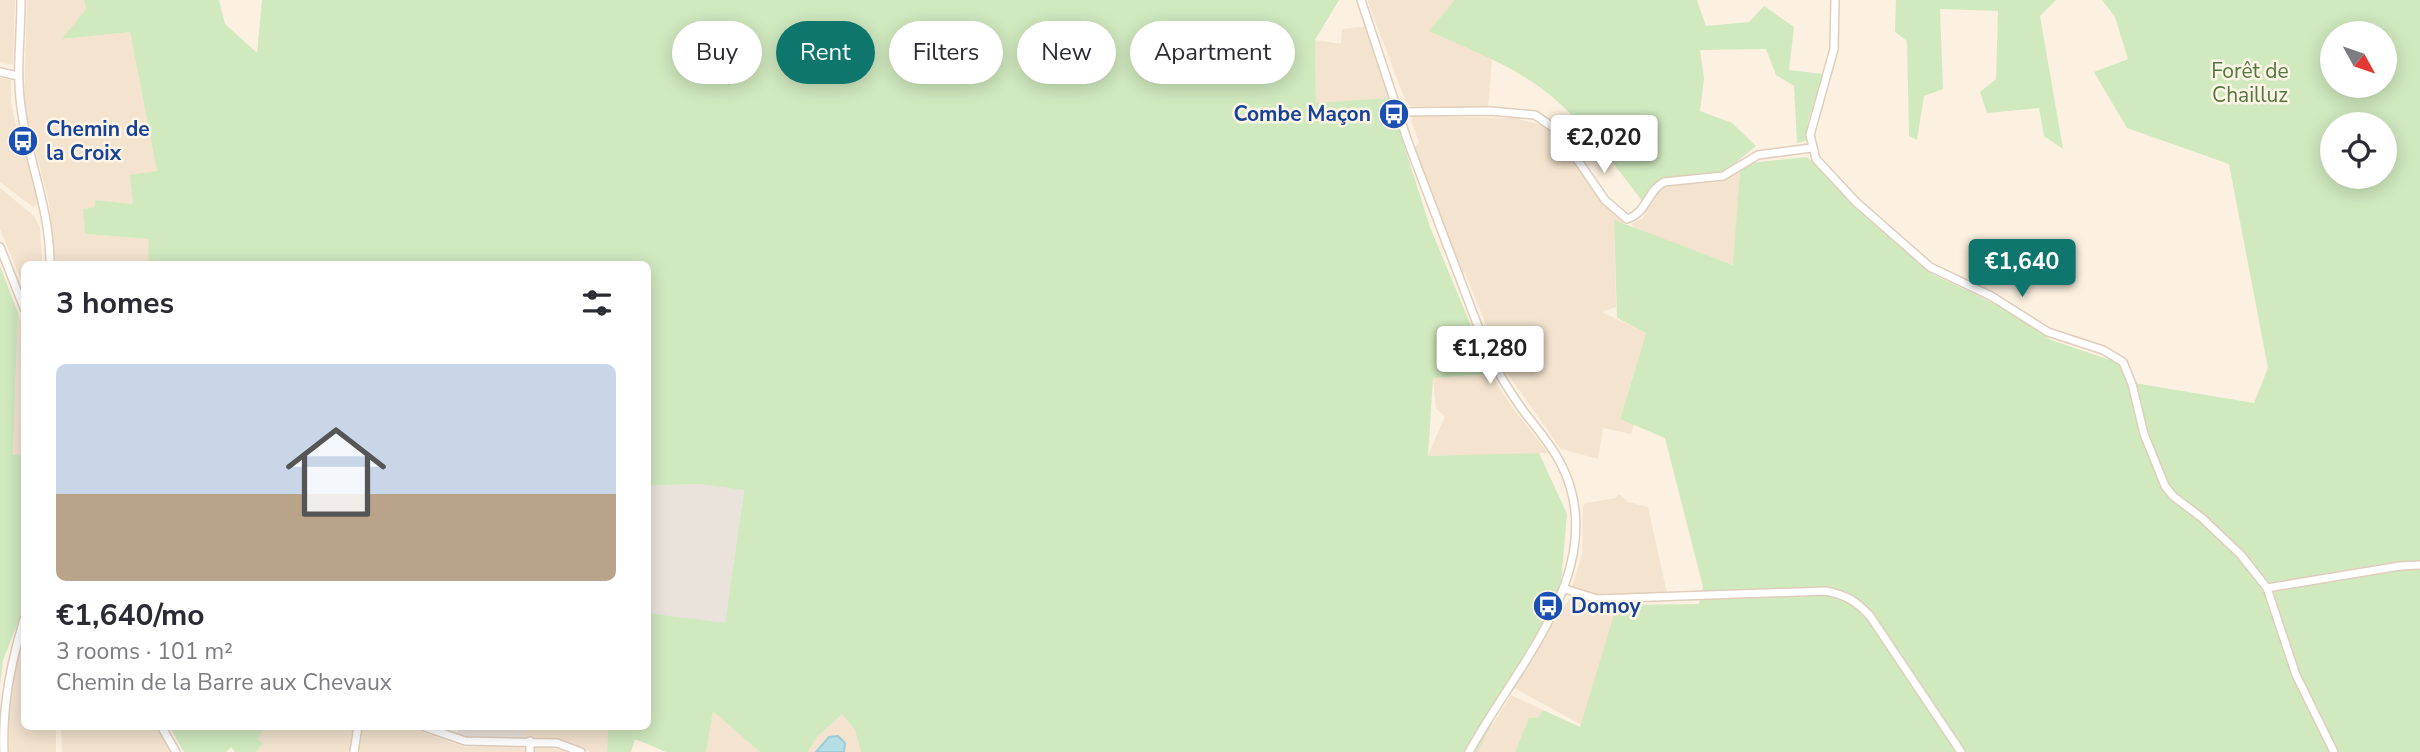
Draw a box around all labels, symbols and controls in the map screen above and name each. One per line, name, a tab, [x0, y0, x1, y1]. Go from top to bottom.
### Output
chip: Buy	[672, 21, 762, 84]
chip: Rent	[776, 21, 875, 84]
chip: Filters	[889, 21, 1003, 84]
chip: New	[1017, 21, 1116, 84]
chip: Apartment	[1130, 21, 1295, 84]
north arrow	[2320, 21, 2398, 98]
map controls	[2320, 21, 2397, 189]
park label: Forêt de Chailluz	[2211, 57, 2289, 109]
bus stop icon: Combe Maçon	[1377, 97, 1411, 131]
place label: Combe Maçon	[1234, 100, 1371, 128]
button: locate	[2320, 112, 2397, 189]
place label: Chemin de la Croix	[46, 115, 150, 167]
pin: €2,020	[1547, 116, 1661, 175]
text: €2,020	[1567, 122, 1641, 153]
bus stop icon: Chemin de la Croix	[6, 124, 40, 158]
pin: €1,640	[1965, 240, 2079, 299]
text: €1,640	[1985, 246, 2059, 277]
text: 3 homes	[56, 283, 174, 324]
icon: filters	[578, 284, 616, 322]
pin: €1,280	[1433, 326, 1547, 386]
text: €1,280	[1453, 333, 1527, 364]
icon: home	[273, 409, 399, 535]
bus stop icon: Domoy	[1531, 589, 1565, 623]
place label: Domoy	[1571, 592, 1641, 620]
text: €1,640/mo	[56, 595, 205, 636]
text: 3 rooms · 101 m²	[56, 636, 233, 667]
text: Chemin de la Barre aux Chevaux	[56, 667, 392, 698]

